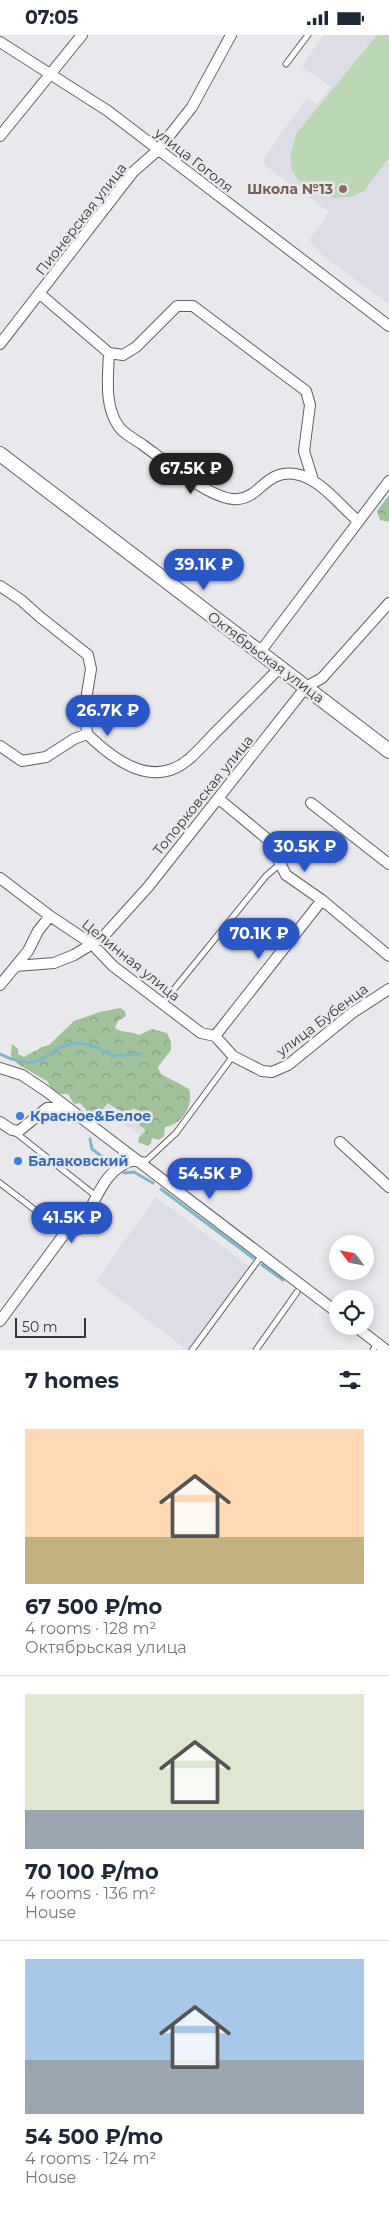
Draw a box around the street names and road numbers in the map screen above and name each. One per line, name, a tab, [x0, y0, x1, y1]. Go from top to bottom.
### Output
street label: улица Гоголя	[150, 123, 237, 196]
street label: Пионерская улица	[32, 159, 130, 279]
street label: Октябрьская улица	[204, 607, 328, 707]
street label: Топорковская улица	[149, 731, 257, 859]
street label: Целинная улица	[78, 915, 184, 1005]
street label: улица Бубенца	[272, 980, 371, 1061]

